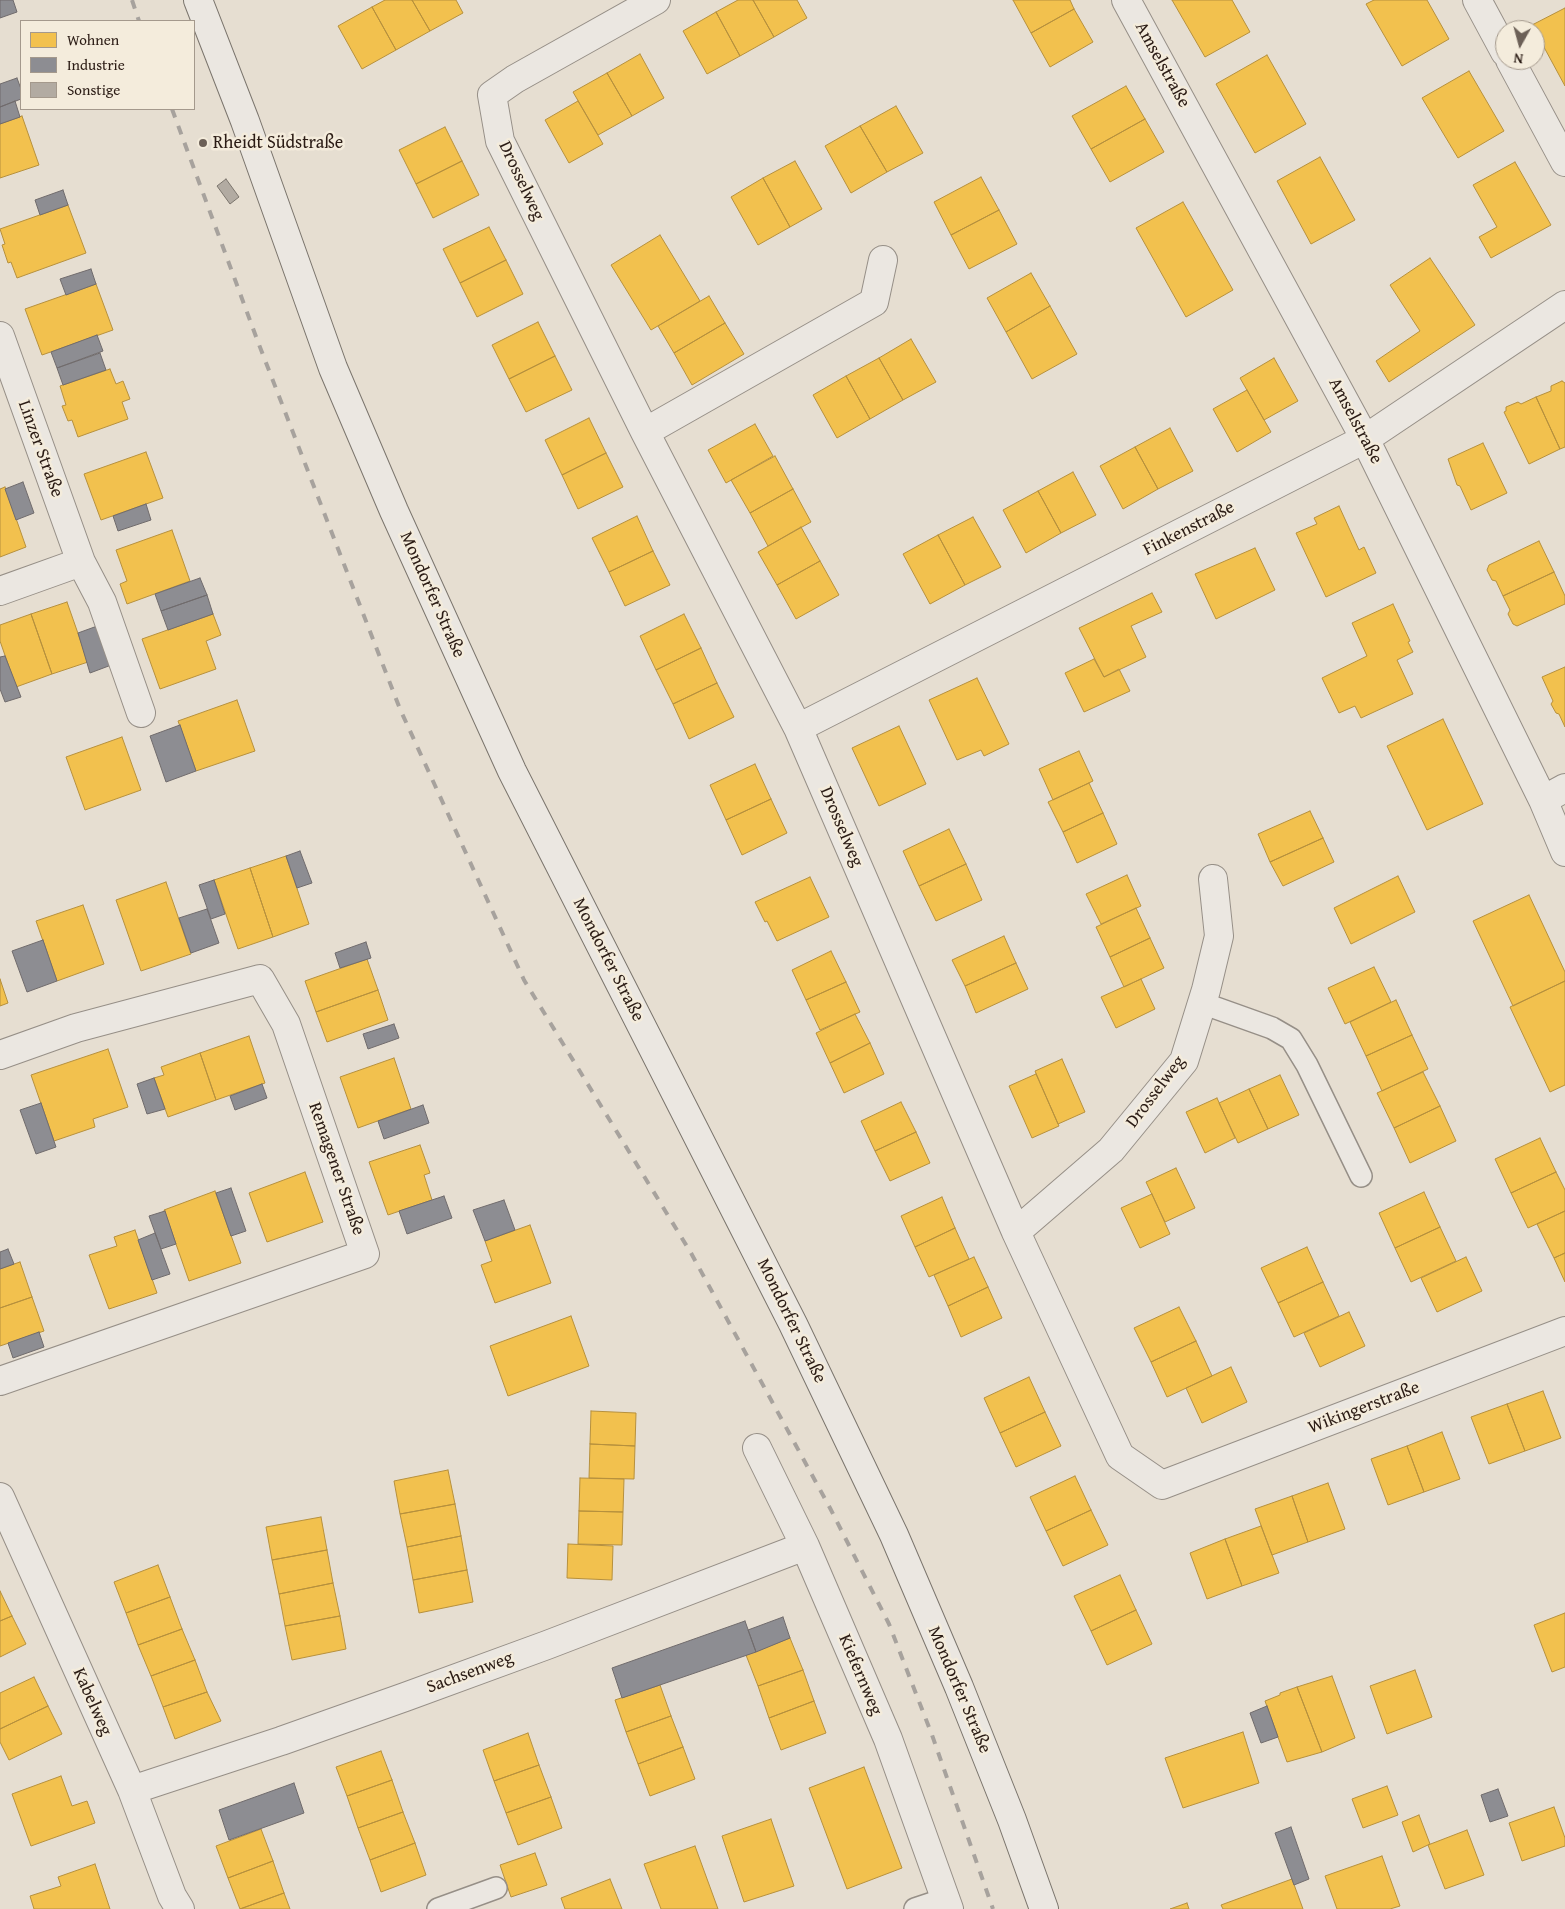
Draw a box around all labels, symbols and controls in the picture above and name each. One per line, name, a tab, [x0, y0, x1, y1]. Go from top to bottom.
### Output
street label: Amselstraße	[1130, 18, 1194, 112]
legend	[20, 20, 195, 110]
north arrow	[1495, 20, 1545, 70]
text: Wohnen	[67, 29, 119, 50]
text: N	[1512, 48, 1524, 69]
text: Industrie	[67, 54, 125, 75]
text: Sonstige	[67, 79, 120, 100]
place label: Rheidt Südstraße	[213, 132, 343, 154]
marker: Rheidt Südstraße	[197, 137, 209, 149]
street label: Drosselweg	[493, 138, 549, 224]
street label: Amselstraße	[1323, 374, 1387, 468]
street label: Linzer Straße	[12, 398, 68, 500]
street label: Finkenstraße	[1140, 497, 1238, 561]
street label: Mondorfer Straße	[395, 529, 469, 661]
street label: Drosselweg	[814, 784, 868, 870]
street label: Mondorfer Straße	[568, 895, 648, 1025]
street label: Drosselweg	[1122, 1052, 1190, 1132]
street label: Remagener Straße	[303, 1100, 369, 1238]
street label: Mondorfer Straße	[752, 1255, 830, 1387]
street label: Wikingerstraße	[1305, 1377, 1423, 1439]
street label: Mondorfer Straße	[923, 1623, 995, 1757]
street label: Kiefernweg	[833, 1631, 887, 1719]
street label: Sachsenweg	[424, 1647, 516, 1699]
street label: Kabelweg	[68, 1665, 116, 1739]

